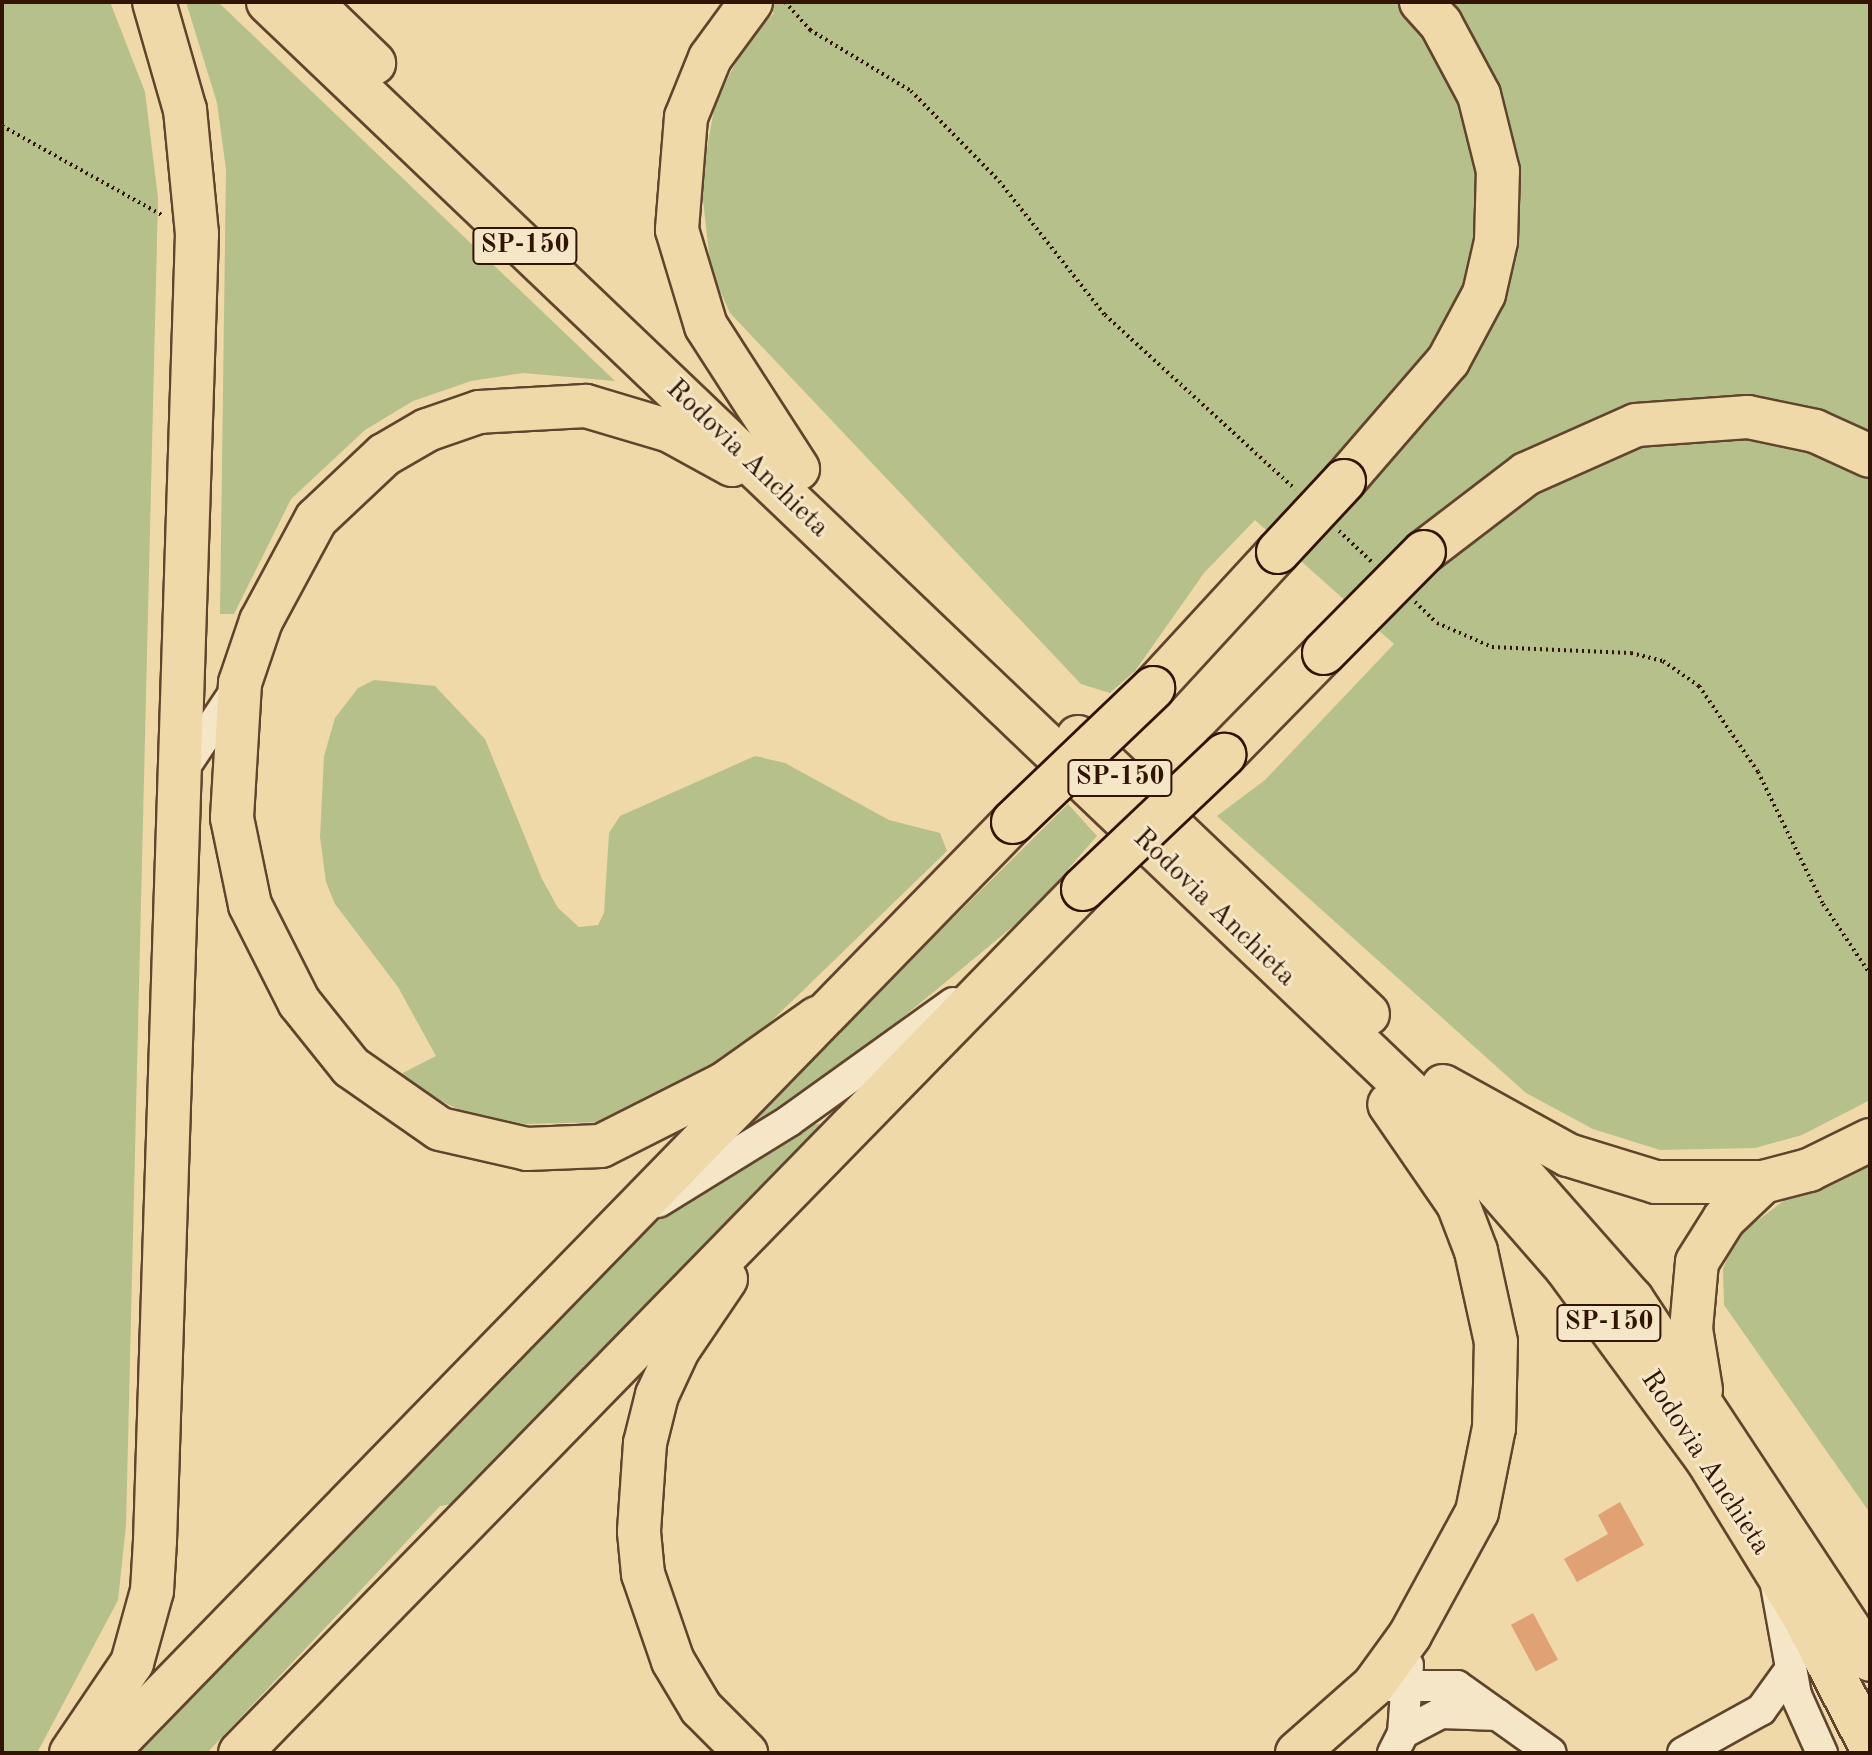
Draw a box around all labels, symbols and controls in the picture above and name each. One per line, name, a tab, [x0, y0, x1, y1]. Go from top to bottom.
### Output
road number: SP-150	[471, 224, 579, 268]
street label: Rodovia Anchieta	[659, 373, 835, 545]
road number: SP-150	[1066, 756, 1174, 800]
street label: Rodovia Anchieta	[1126, 822, 1302, 994]
road number: SP-150	[1555, 1301, 1663, 1345]
street label: Rodovia Anchieta	[1633, 1364, 1777, 1562]

